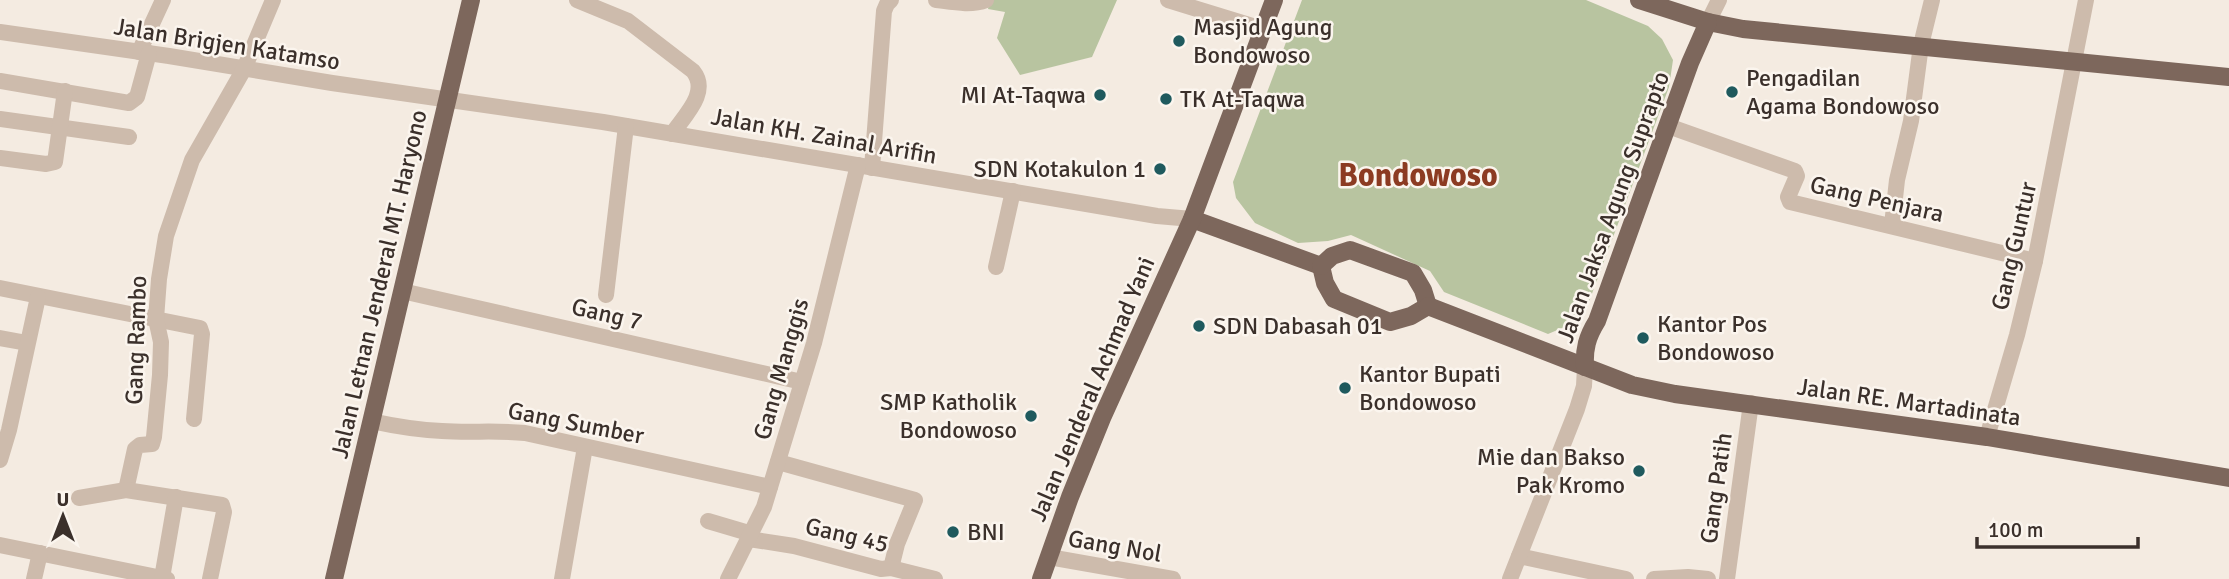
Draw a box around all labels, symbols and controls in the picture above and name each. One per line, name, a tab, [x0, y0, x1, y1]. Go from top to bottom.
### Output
street label: Jalan Brigjen Katamso	[112, 11, 342, 77]
place label: Masjid Agung Bondowoso	[1193, 12, 1332, 70]
marker: Masjid Agung Bondowoso	[1171, 33, 1187, 49]
place label: Pengadilan Agama Bondowoso	[1746, 63, 1939, 121]
street label: Jalan Jaksa Agung Suprapto	[1550, 67, 1676, 347]
place label: MI At-Taqwa	[960, 80, 1086, 110]
place label: TK At-Taqwa	[1180, 84, 1305, 114]
marker: Pengadilan Agama Bondowoso	[1724, 84, 1740, 100]
marker: MI At-Taqwa	[1092, 87, 1108, 103]
marker: TK At-Taqwa	[1158, 91, 1174, 107]
street label: Jalan KH. Zainal Arifin	[709, 101, 939, 171]
street label: Jalan Letnan Jenderal MT. Haryono	[324, 107, 434, 461]
place label: SDN Kotakulon 1	[973, 154, 1146, 184]
district label: Bondowoso	[1338, 156, 1498, 195]
marker: SDN Kotakulon 1	[1152, 161, 1168, 177]
street label: Gang Penjara	[1807, 169, 1947, 229]
street label: Gang Guntur	[1985, 179, 2043, 313]
street label: Jalan Jenderal Achmad Yani	[1023, 252, 1161, 526]
street label: Gang Rambo	[119, 275, 153, 405]
street label: Gang 7	[569, 291, 645, 337]
street label: Gang Manggis	[747, 295, 815, 443]
place label: Kantor Pos Bondowoso	[1657, 309, 1775, 367]
place label: SDN Dabasah 01	[1213, 311, 1383, 341]
marker: SDN Dabasah 01	[1191, 318, 1207, 334]
marker: Kantor Pos Bondowoso	[1635, 330, 1651, 346]
place label: Kantor Bupati Bondowoso	[1359, 359, 1501, 417]
street label: Jalan RE. Martadinata	[1795, 371, 2023, 433]
marker: Kantor Bupati Bondowoso	[1337, 380, 1353, 396]
place label: SMP Katholik Bondowoso	[880, 387, 1017, 445]
street label: Gang Sumber	[506, 395, 647, 451]
marker: SMP Katholik Bondowoso	[1023, 408, 1039, 424]
street label: Gang Patih	[1693, 431, 1739, 545]
place label: Mie dan Bakso Pak Kromo	[1477, 442, 1625, 500]
marker: Mie dan Bakso Pak Kromo	[1631, 463, 1647, 479]
north arrow	[28, 481, 98, 551]
text: U	[57, 488, 69, 512]
scale bar	[1977, 505, 2138, 550]
street label: Gang 45	[802, 511, 892, 559]
place label: BNI	[967, 517, 1005, 547]
text: 100 m	[1988, 517, 2043, 543]
street label: Gang Nol	[1066, 523, 1164, 569]
marker: BNI	[945, 524, 961, 540]

